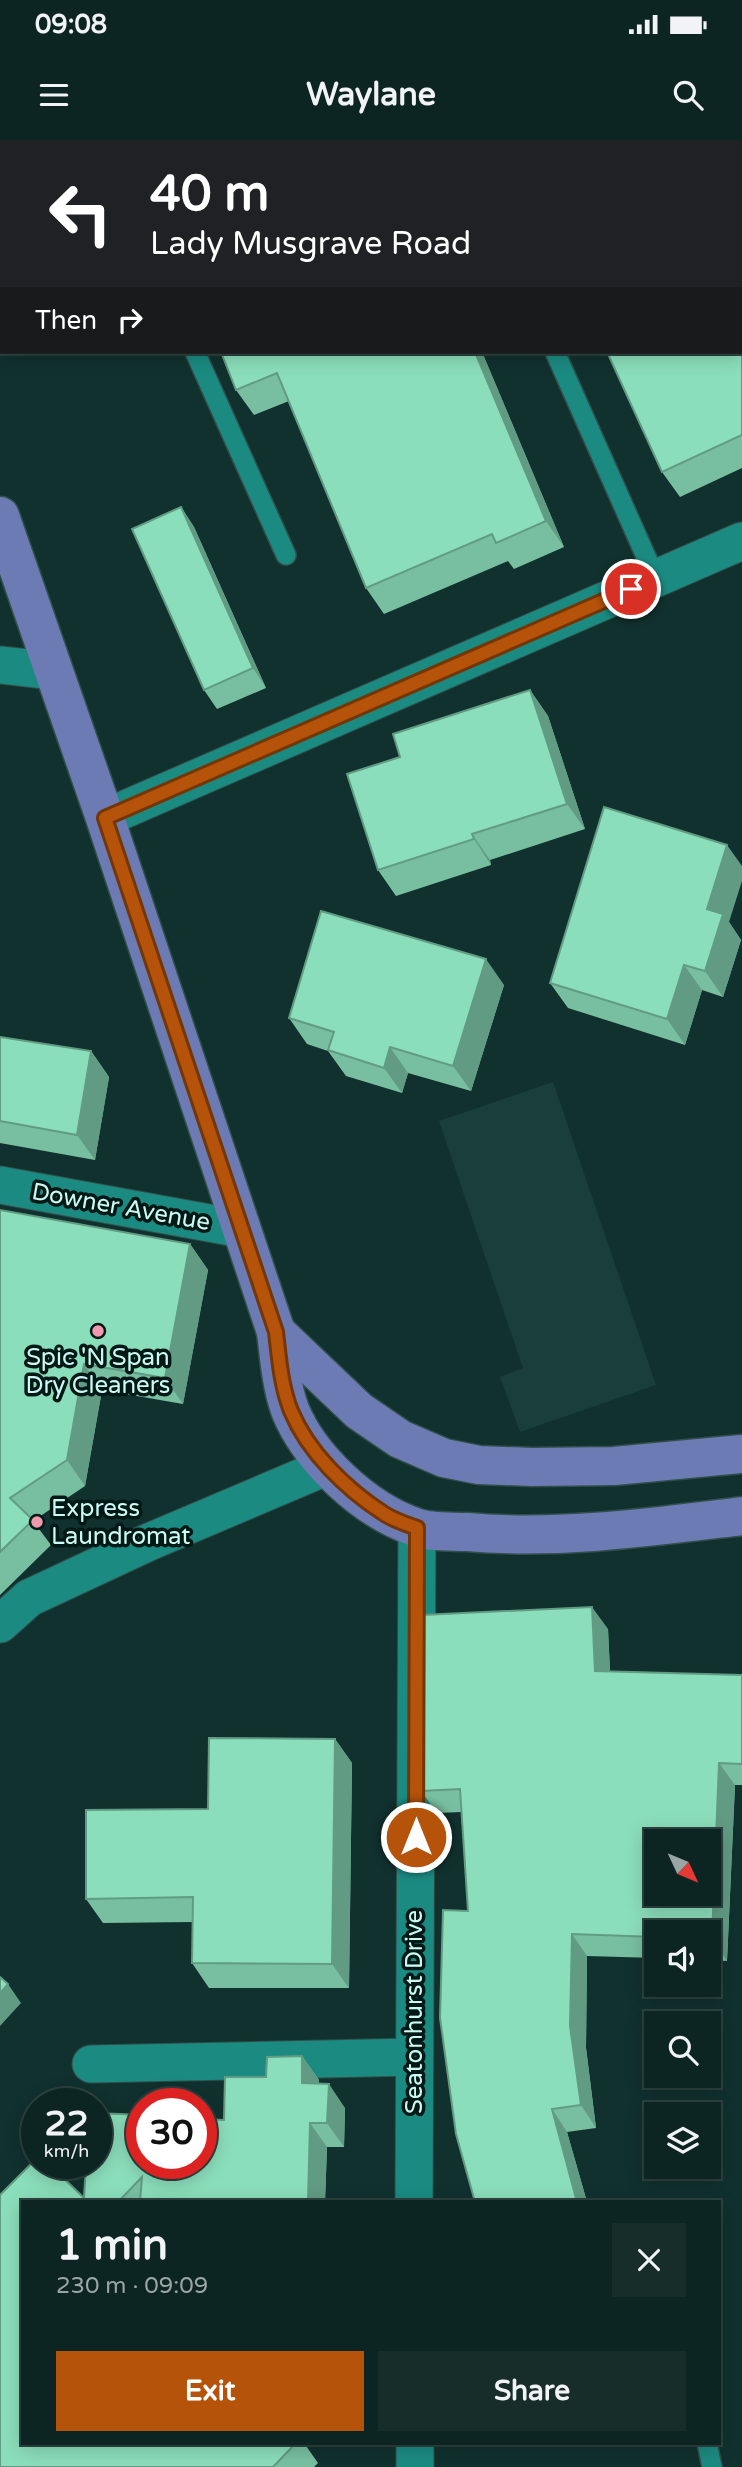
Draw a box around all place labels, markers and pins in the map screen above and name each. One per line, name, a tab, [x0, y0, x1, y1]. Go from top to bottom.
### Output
pin	[601, 559, 661, 619]
marker: Spic 'N Span Dry Cleaners	[90, 1323, 106, 1339]
place label: Spic 'N Span Dry Cleaners	[26, 1343, 170, 1400]
place label: Express Laundromat	[51, 1494, 190, 1551]
marker: Express Laundromat	[29, 1514, 45, 1530]

